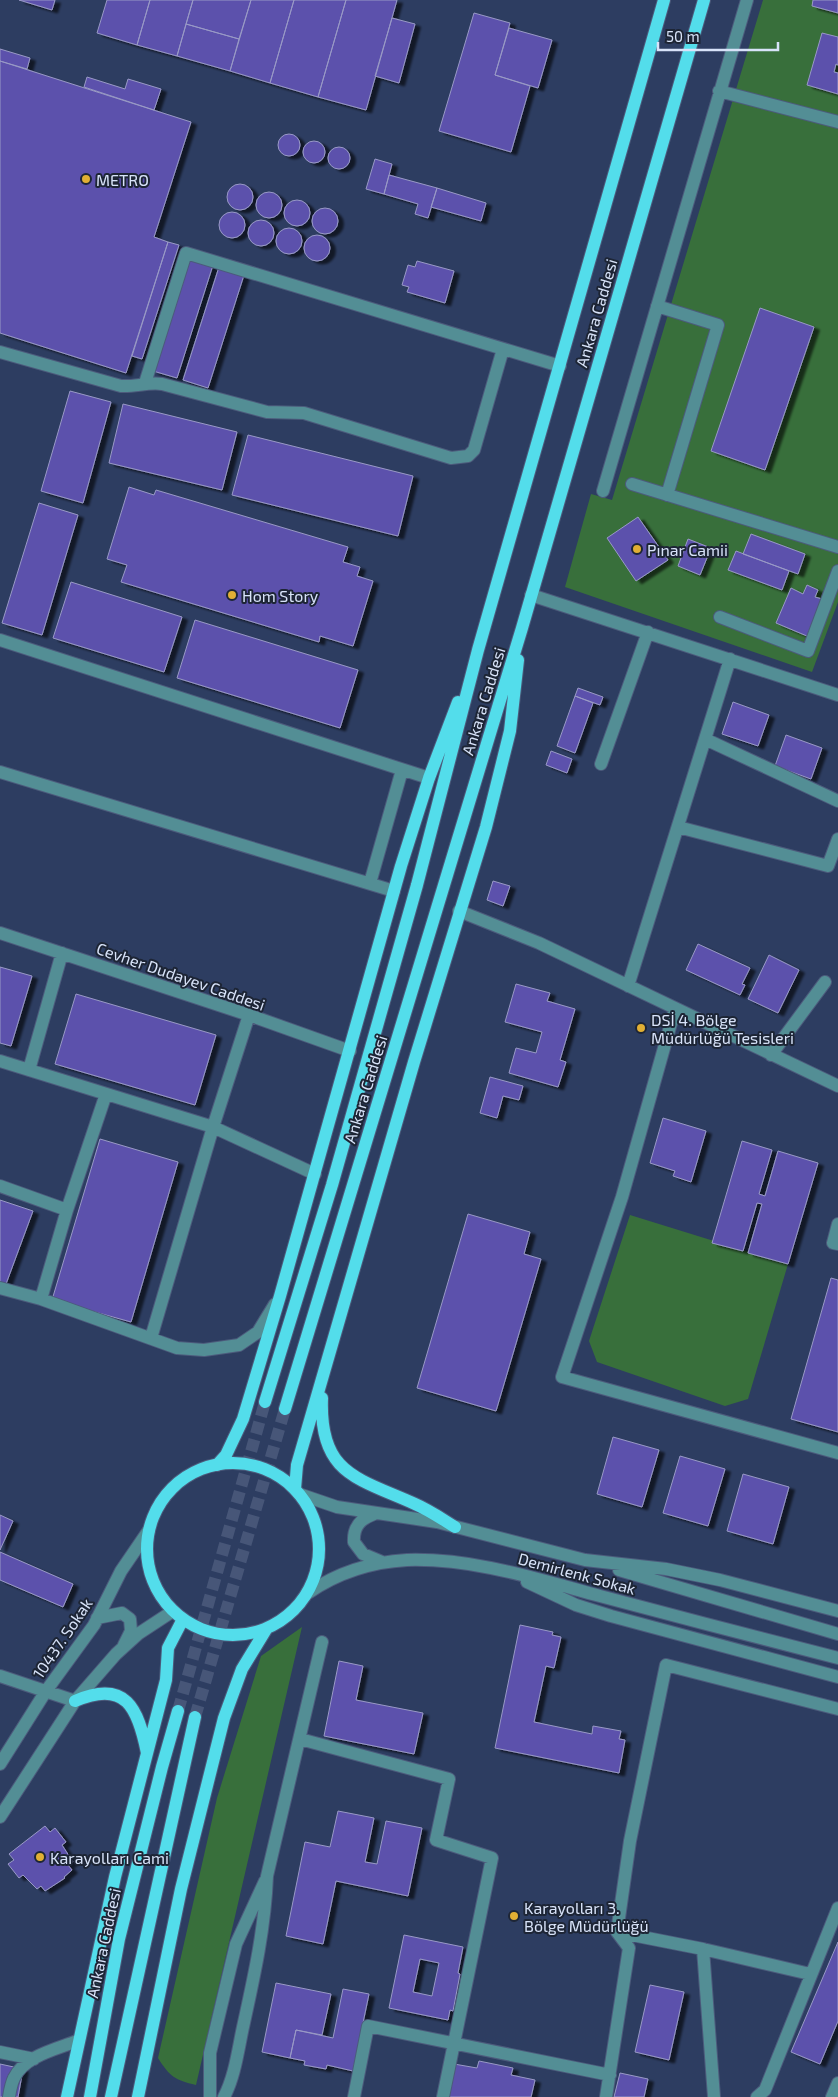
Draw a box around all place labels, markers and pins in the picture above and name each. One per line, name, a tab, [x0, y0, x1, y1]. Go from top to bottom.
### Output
place label: METRO	[96, 170, 149, 189]
marker: METRO	[80, 173, 92, 185]
place label: Pınar Camii	[647, 540, 728, 559]
marker: Pınar Camii	[631, 543, 643, 555]
place label: Hom Story	[242, 586, 319, 605]
marker: Hom Story	[226, 589, 238, 601]
place label: DSİ 4. Bölge Müdürlüğü Tesisleri	[651, 1010, 794, 1047]
marker: DSİ 4. Bölge Müdürlüğü Tesisleri	[635, 1022, 647, 1034]
place label: Karayolları Cami	[50, 1848, 169, 1867]
marker: Karayolları Cami	[34, 1851, 46, 1863]
place label: Karayolları 3. Bölge Müdürlüğü	[524, 1898, 649, 1935]
marker: Karayolları 3. Bölge Müdürlüğü	[508, 1910, 520, 1922]

